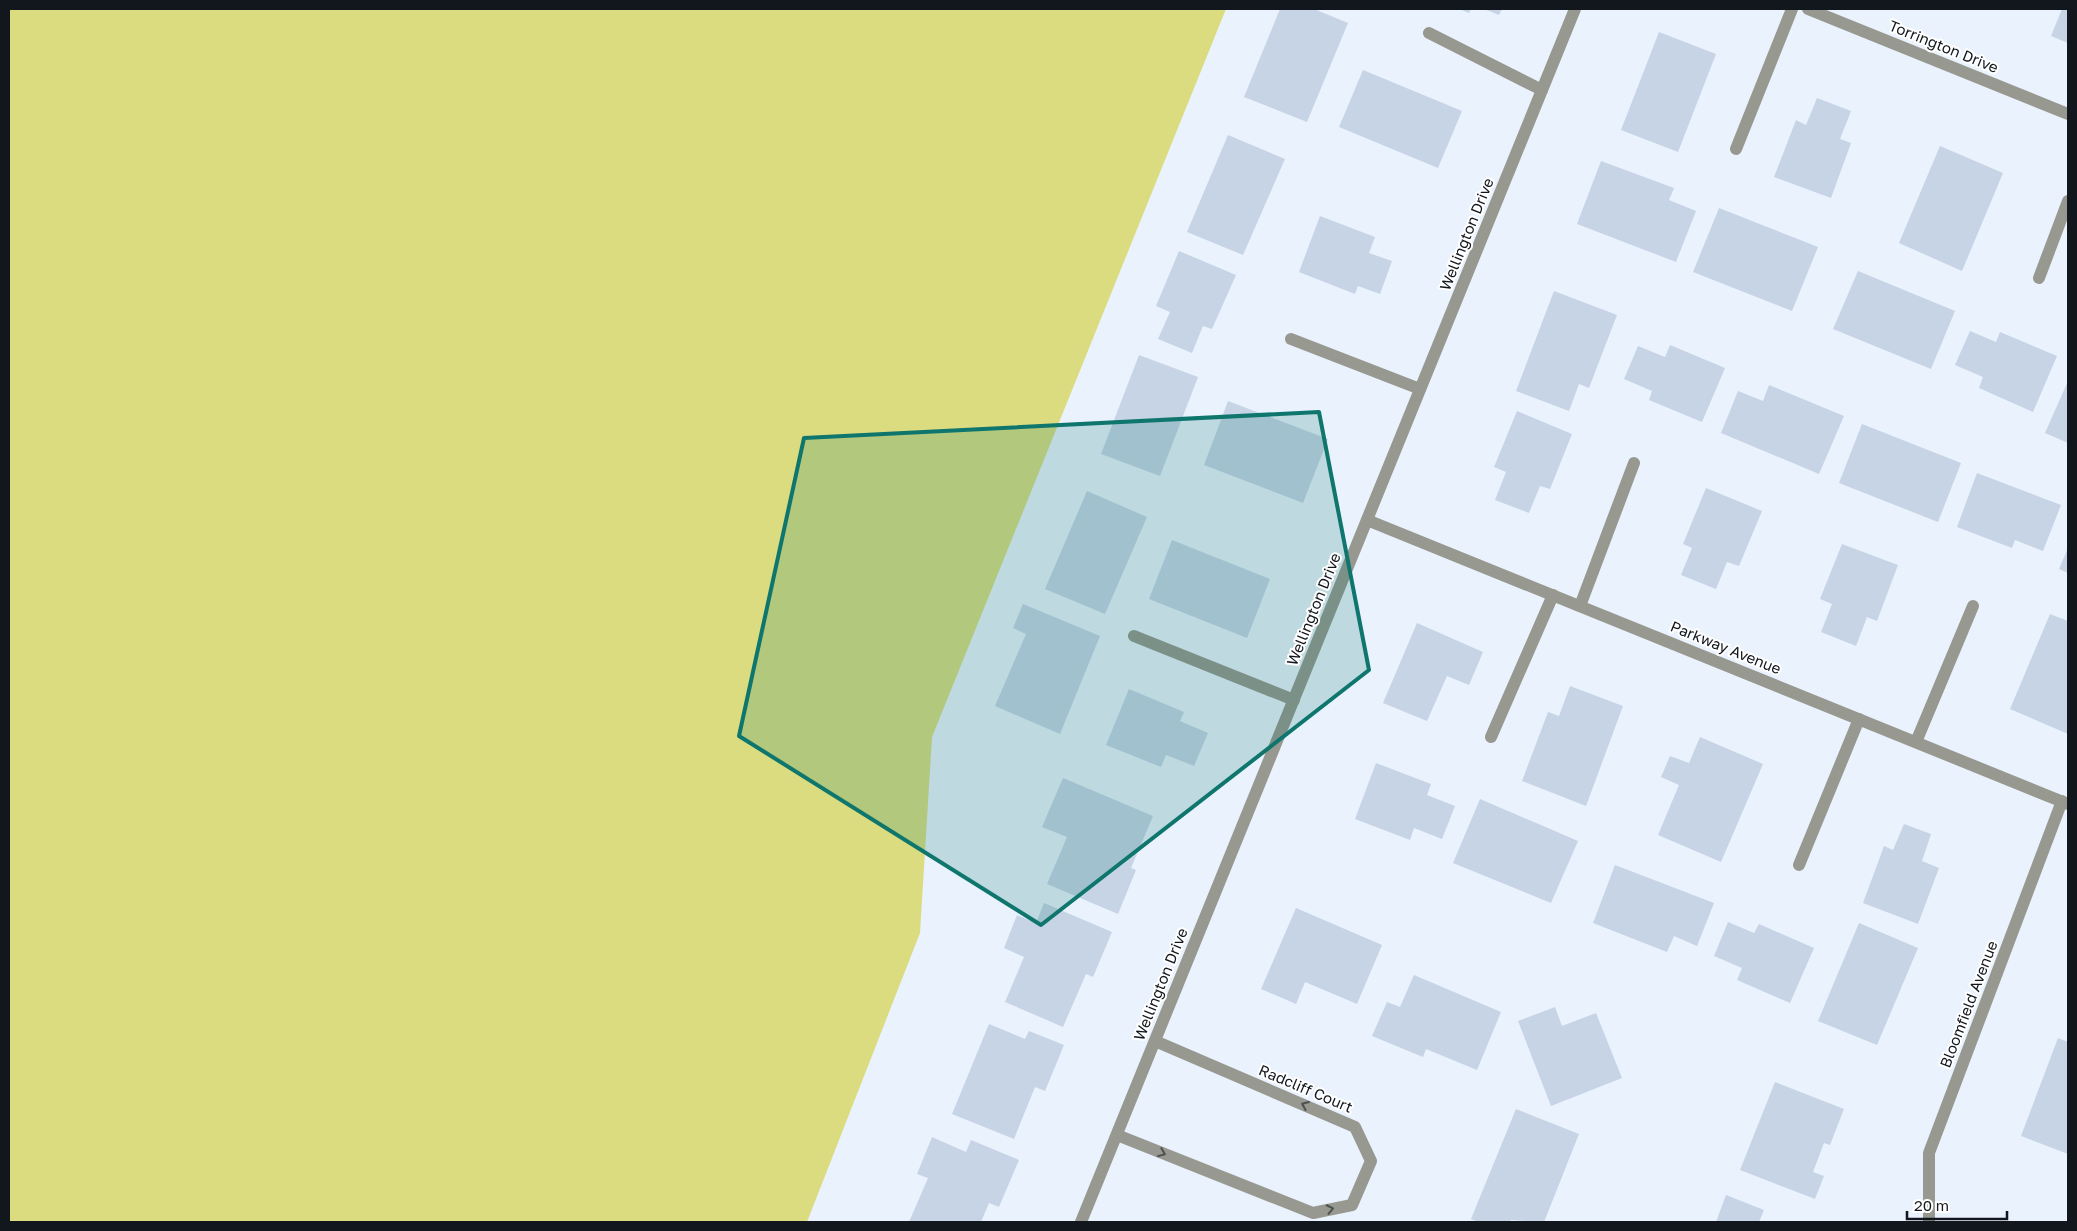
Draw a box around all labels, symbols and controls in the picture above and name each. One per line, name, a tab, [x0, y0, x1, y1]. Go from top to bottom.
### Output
street label: Torrington Drive	[1887, 16, 2002, 76]
street label: Wellington Drive	[1435, 175, 1497, 293]
street label: Wellington Drive	[1282, 550, 1344, 668]
street label: Parkway Avenue	[1668, 617, 1784, 678]
street label: Wellington Drive	[1129, 925, 1191, 1043]
street label: Bloomfield Avenue	[1935, 938, 2001, 1070]
street label: Radcliff Court	[1256, 1060, 1356, 1116]
one-way arrow	[1301, 1101, 1310, 1112]
one-way arrow	[1157, 1147, 1166, 1157]
scale bar	[1907, 1188, 2007, 1220]
text: 20 m	[1914, 1196, 1949, 1214]
one-way arrow	[1326, 1204, 1335, 1215]

